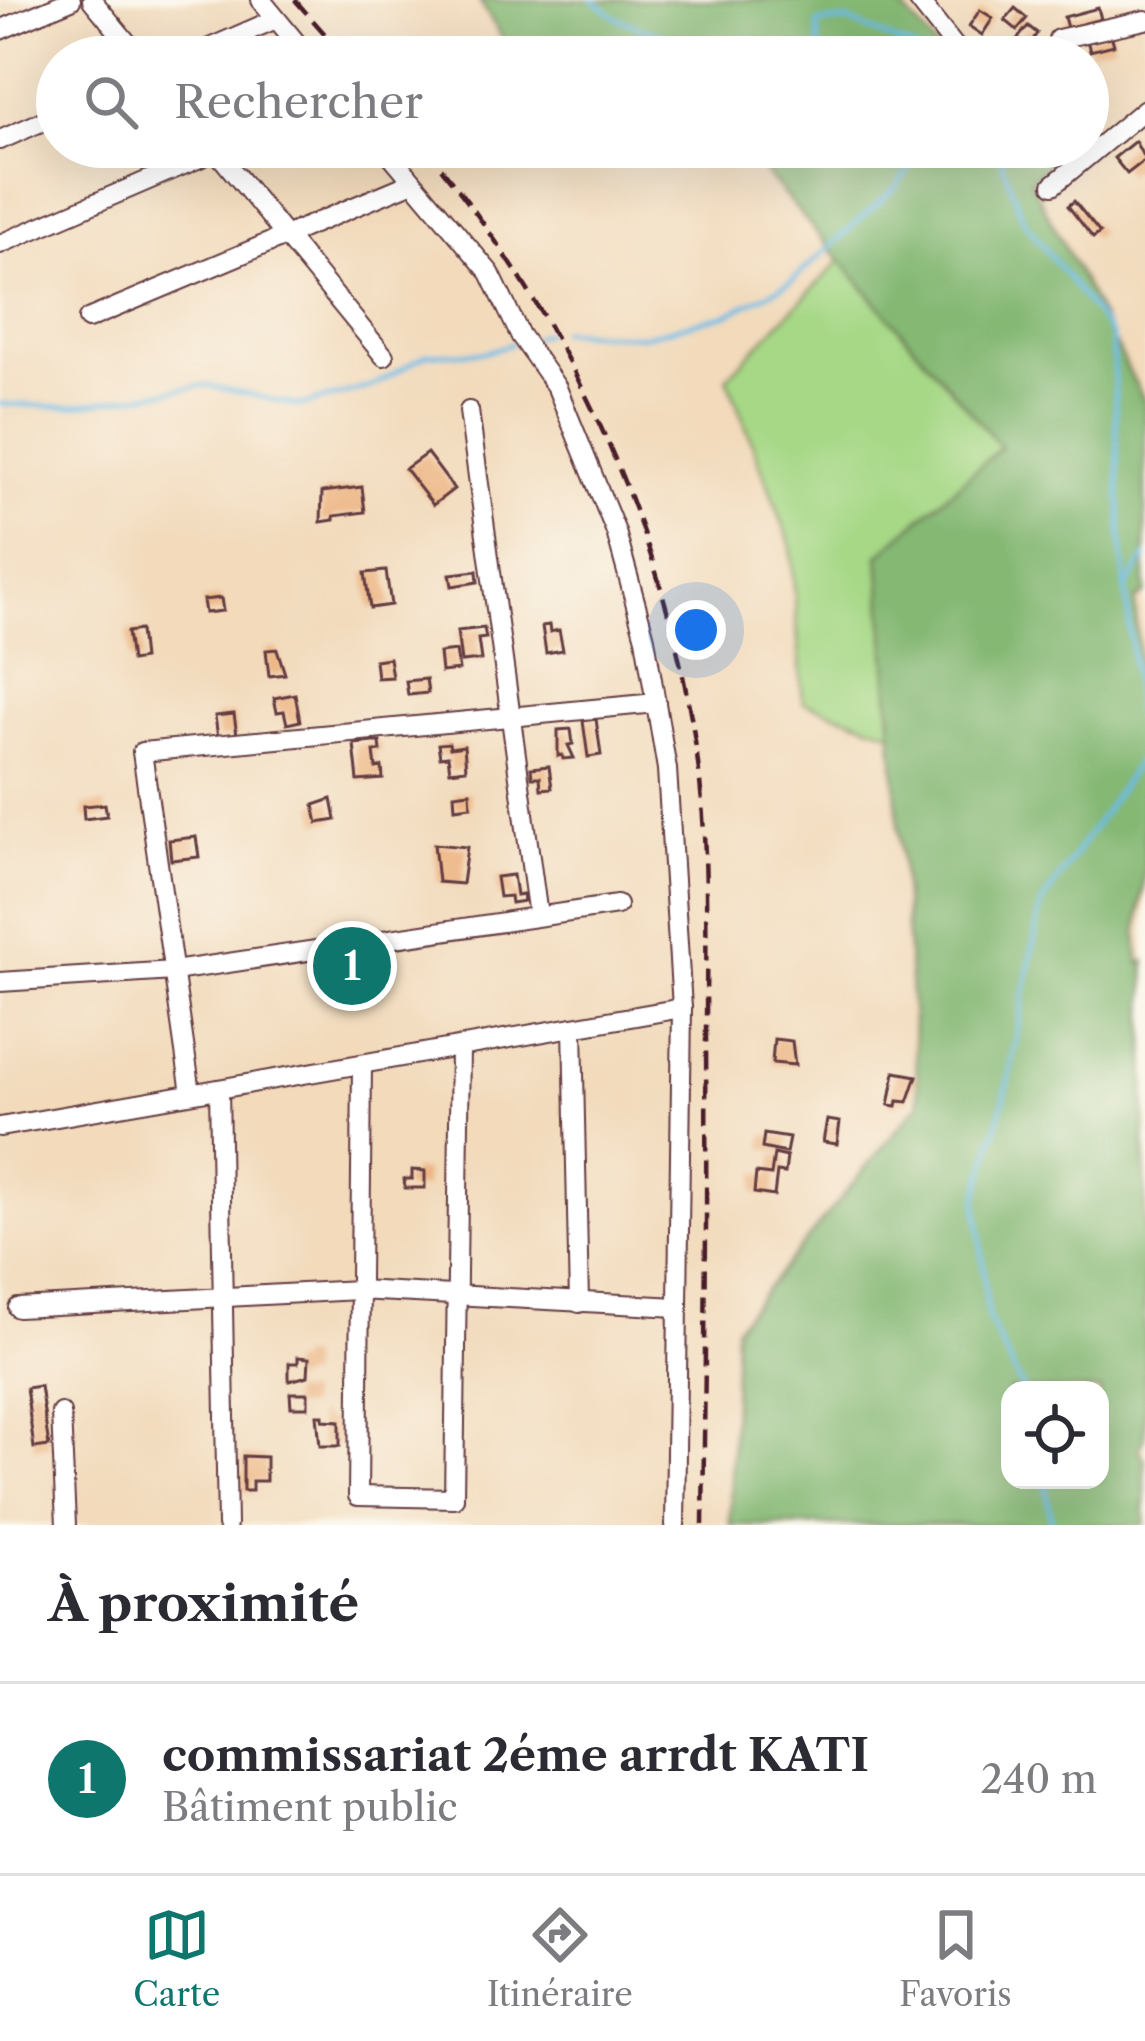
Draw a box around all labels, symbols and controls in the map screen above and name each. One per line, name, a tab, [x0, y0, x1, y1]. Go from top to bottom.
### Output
search box	[36, 36, 1109, 168]
icon: search	[78, 69, 144, 135]
text: Rechercher	[174, 74, 423, 130]
your location	[666, 600, 726, 660]
pin: 1	[313, 921, 391, 1011]
map controls	[1001, 1381, 1109, 1489]
button: locate	[1001, 1381, 1109, 1489]
text: À proximité	[48, 1572, 359, 1634]
text: commissariat 2éme arrdt KATI	[162, 1727, 869, 1783]
text: 1	[78, 1755, 96, 1803]
text: 240 m	[981, 1755, 1097, 1803]
text: Bâtiment public	[162, 1783, 458, 1831]
tab: Carte	[133, 1902, 220, 2015]
tab: Itinéraire	[487, 1902, 633, 2015]
tab: Favoris	[899, 1902, 1012, 2015]

